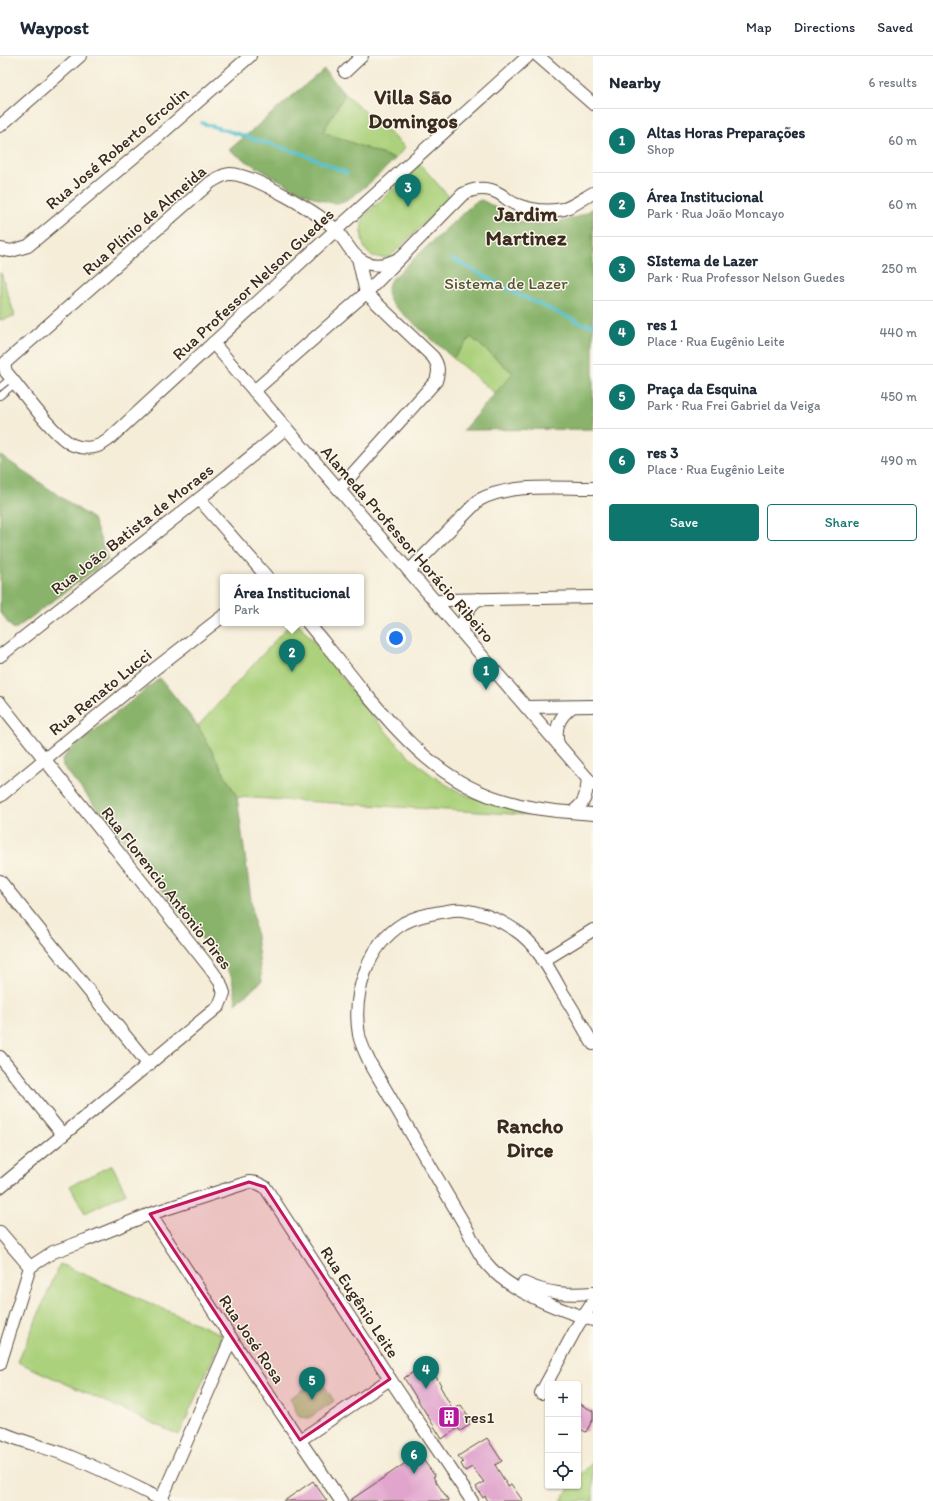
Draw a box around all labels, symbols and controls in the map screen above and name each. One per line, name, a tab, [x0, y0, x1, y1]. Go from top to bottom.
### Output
text: Waypost	[20, 16, 89, 39]
text: Map	[746, 19, 772, 36]
text: Directions	[794, 19, 855, 36]
text: Saved	[877, 19, 913, 36]
text: Nearby	[609, 72, 661, 92]
text: 6 results	[869, 75, 917, 90]
street label: Rua José Roberto Ercolin	[42, 82, 192, 214]
district label: Villa São Domingos	[368, 84, 458, 134]
text: Altas Horas Preparações	[647, 124, 805, 142]
text: 1	[619, 133, 625, 148]
text: 60 m	[888, 133, 917, 148]
text: Shop	[647, 142, 674, 157]
street label: Rua Plínio de Almeida	[78, 161, 210, 279]
pin: 3	[395, 174, 421, 207]
text: Área Institucional	[647, 188, 763, 206]
text: 2	[619, 197, 625, 212]
text: 60 m	[888, 197, 917, 212]
district label: Jardim Martinez	[486, 201, 567, 250]
street label: Rua Professor Nelson Guedes	[168, 204, 338, 364]
text: Park · Rua João Moncayo	[647, 206, 784, 221]
text: SIstema de Lazer	[647, 252, 758, 270]
text: 3	[618, 261, 626, 276]
text: 250 m	[881, 261, 917, 276]
text: Park · Rua Professor Nelson Guedes	[647, 270, 845, 285]
park label: Sistema de Lazer	[444, 273, 568, 293]
text: res 1	[647, 316, 677, 334]
text: 4	[618, 325, 626, 340]
text: 440 m	[880, 325, 917, 340]
text: Place · Rua Eugênio Leite	[647, 334, 785, 349]
text: Praça da Esquina	[647, 380, 757, 398]
text: 5	[619, 389, 625, 404]
text: 450 m	[880, 389, 917, 404]
text: Park · Rua Frei Gabriel da Veiga	[647, 398, 820, 413]
street label: Alameda Professor Horácio Ribeiro	[317, 442, 499, 646]
text: res 3	[647, 444, 678, 462]
text: 6	[619, 453, 625, 468]
text: 490 m	[881, 453, 917, 468]
street label: Rua João Batista de Moraes	[47, 459, 217, 599]
text: Place · Rua Eugênio Leite	[647, 462, 785, 477]
button: Save	[609, 504, 759, 541]
button: Share	[767, 504, 917, 541]
popup	[220, 574, 364, 626]
text: Área Institucional	[234, 584, 350, 602]
text: Park	[234, 602, 259, 617]
your location	[386, 628, 406, 648]
pin: 2	[279, 639, 305, 672]
street label: Rua Renato Lucci	[45, 645, 155, 739]
pin: 1	[473, 657, 499, 690]
street label: Rua Florencio Antonio Pires	[97, 803, 237, 973]
district label: Rancho Dirce	[497, 1113, 564, 1162]
street label: Rua Eugênio Leite	[316, 1242, 404, 1362]
street label: Rua José Rosa	[215, 1291, 289, 1387]
pin: 4	[413, 1356, 439, 1389]
pin: 5	[299, 1367, 325, 1400]
map controls	[545, 1381, 581, 1489]
button: +	[545, 1381, 581, 1417]
building icon: res1	[436, 1404, 462, 1430]
place label: res1	[464, 1407, 494, 1427]
button: −	[545, 1417, 581, 1453]
pin: 6	[401, 1441, 427, 1474]
button: locate	[545, 1453, 581, 1489]

